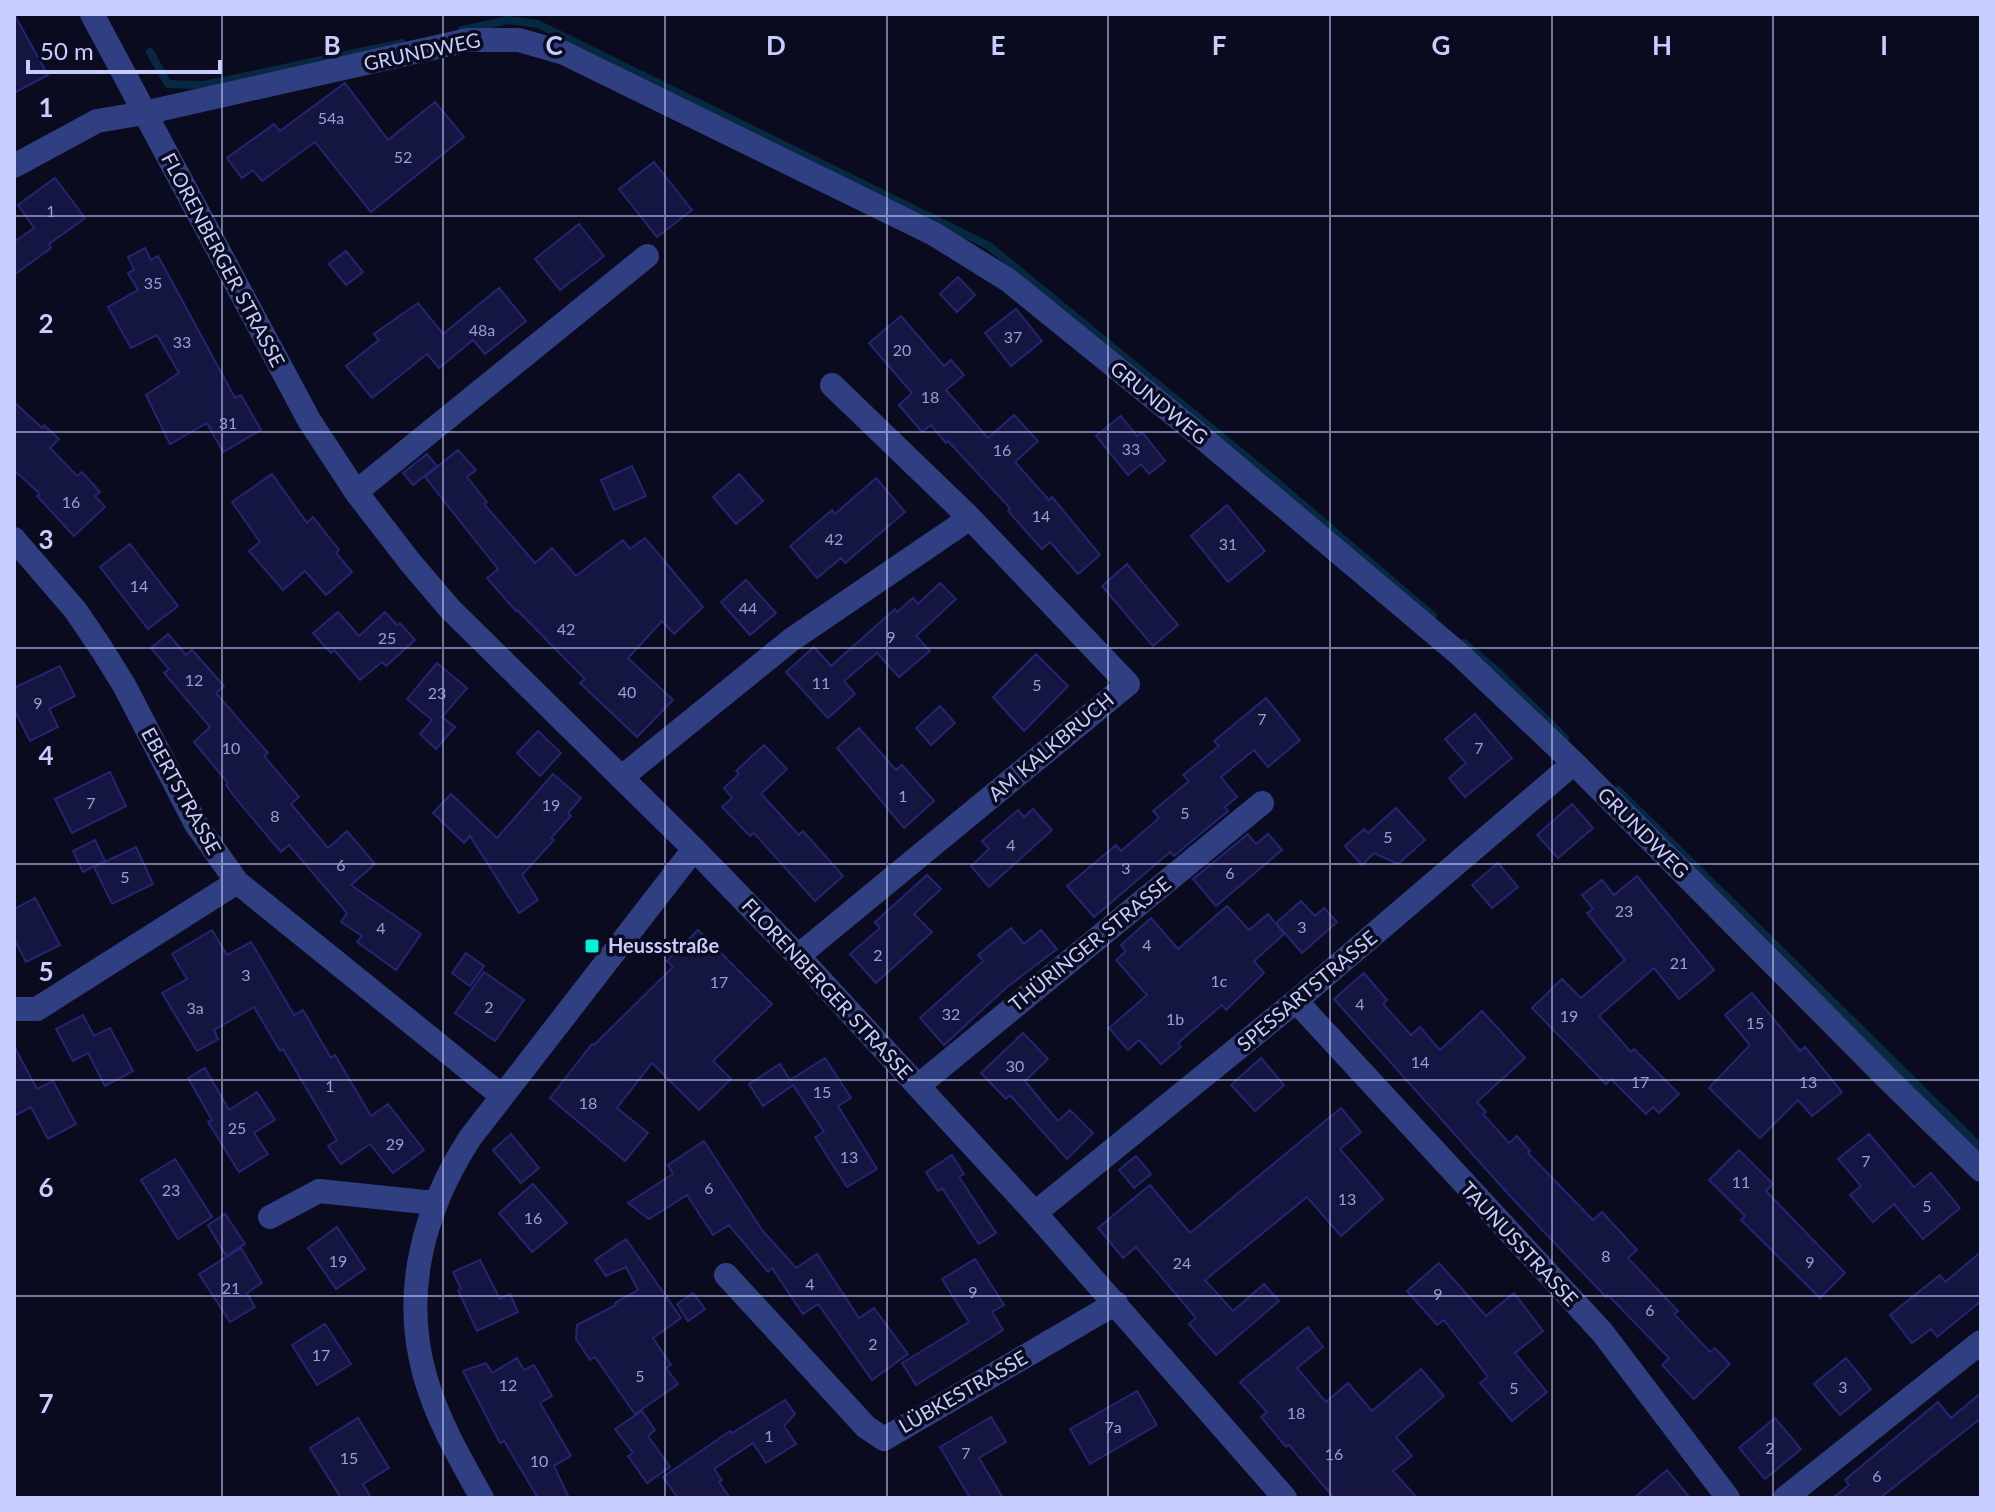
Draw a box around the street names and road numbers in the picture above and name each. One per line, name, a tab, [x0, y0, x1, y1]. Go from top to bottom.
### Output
street label: GRUNDWEG	[361, 27, 482, 75]
street label: FLORENBERGER STRASSE	[157, 148, 291, 371]
street label: GRUNDWEG	[1106, 356, 1213, 449]
street label: AM KALKBRUCH	[983, 687, 1118, 806]
street label: EBERTSTRASSE	[137, 723, 227, 858]
street label: GRUNDWEG	[1593, 782, 1694, 883]
street label: THÜRINGER STRASSE	[1004, 871, 1175, 1016]
street label: FLORENBERGER STRASSE	[737, 893, 918, 1084]
street label: SPESSARTSTRASSE	[1232, 925, 1381, 1056]
street label: TAUNUSSTRASSE	[1456, 1176, 1583, 1310]
street label: LÜBKESTRASSE	[894, 1345, 1031, 1438]

